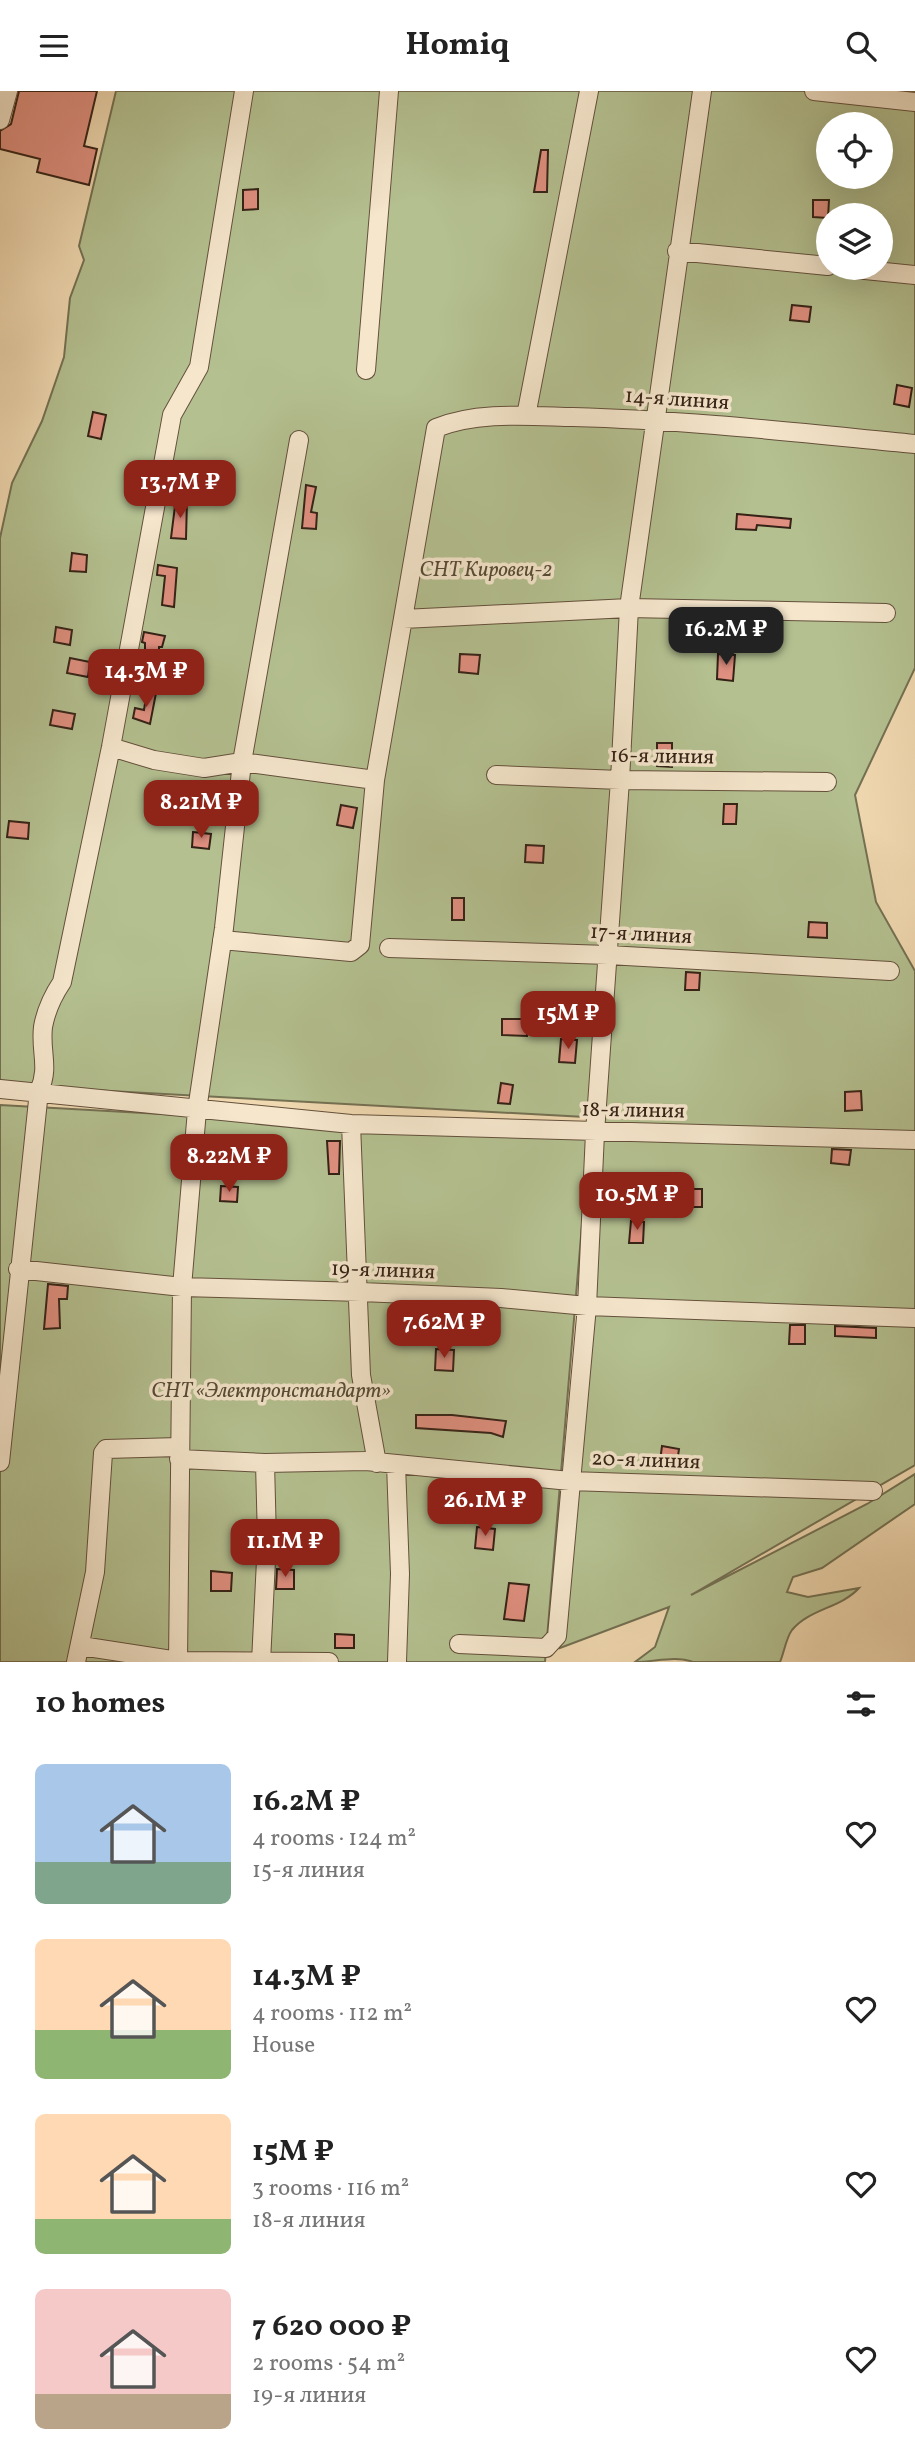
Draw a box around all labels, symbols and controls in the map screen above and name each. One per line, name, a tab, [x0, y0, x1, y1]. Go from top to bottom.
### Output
text: Homiq	[406, 24, 509, 68]
icon: menu	[35, 27, 73, 65]
icon: search	[842, 27, 880, 65]
map controls	[816, 112, 893, 280]
button: locate	[816, 112, 893, 189]
button: layers	[816, 203, 893, 280]
street label: 14-я линия	[624, 382, 730, 418]
pin: 13.7M ₽	[115, 461, 245, 520]
text: 13.7M ₽	[140, 467, 220, 499]
park label: СНТ Кировец-2	[419, 556, 553, 585]
pin: 16.2M ₽	[661, 607, 791, 667]
text: 16.2M ₽	[685, 614, 767, 646]
pin: 14.3M ₽	[81, 649, 211, 709]
text: 14.3M ₽	[104, 656, 188, 688]
street label: 16-я линия	[610, 742, 714, 772]
pin: 8.21M ₽	[136, 781, 266, 840]
text: 8.21M ₽	[160, 787, 242, 819]
street label: 17-я линия	[589, 918, 693, 952]
pin: 15M ₽	[519, 991, 617, 1051]
text: 15M ₽	[537, 998, 599, 1030]
street label: 18-я линия	[581, 1096, 685, 1126]
pin: 8.22M ₽	[164, 1135, 294, 1194]
text: 8.22M ₽	[186, 1141, 272, 1173]
pin: 10.5M ₽	[572, 1173, 702, 1232]
text: 10.5M ₽	[595, 1179, 679, 1211]
street label: 19-я линия	[330, 1255, 436, 1287]
pin: 7.62M ₽	[379, 1301, 509, 1360]
text: 7.62M ₽	[403, 1307, 485, 1339]
park label: СНТ «Электронстандарт»	[151, 1377, 391, 1406]
street label: 20-я линия	[591, 1445, 701, 1477]
pin: 26.1M ₽	[420, 1479, 550, 1538]
text: 26.1M ₽	[444, 1485, 526, 1517]
pin: 11.1M ₽	[220, 1519, 350, 1579]
text: 11.1M ₽	[247, 1526, 323, 1558]
text: 10 homes	[35, 1683, 165, 1725]
icon: filters	[842, 1685, 880, 1723]
text: 16.2M ₽	[252, 1781, 360, 1823]
icon: home	[91, 1792, 175, 1876]
icon: heart	[842, 1815, 880, 1853]
text: 4 rooms · 124 m²	[252, 1823, 416, 1855]
text: 15-я линия	[252, 1855, 365, 1887]
text: 14.3M ₽	[252, 1956, 361, 1998]
icon: home	[91, 1967, 175, 2051]
icon: heart	[842, 1990, 880, 2028]
text: 4 rooms · 112 m²	[252, 1998, 412, 2030]
text: House	[252, 2030, 315, 2062]
text: 15M ₽	[252, 2131, 334, 2173]
icon: home	[91, 2142, 175, 2226]
icon: heart	[842, 2165, 880, 2203]
text: 3 rooms · 116 m²	[252, 2173, 409, 2205]
text: 18-я линия	[252, 2205, 365, 2237]
text: 7 620 000 ₽	[252, 2306, 411, 2348]
icon: home	[91, 2317, 175, 2401]
icon: heart	[842, 2340, 880, 2378]
text: 2 rooms · 54 m²	[252, 2348, 405, 2380]
text: 19-я линия	[252, 2380, 366, 2412]

